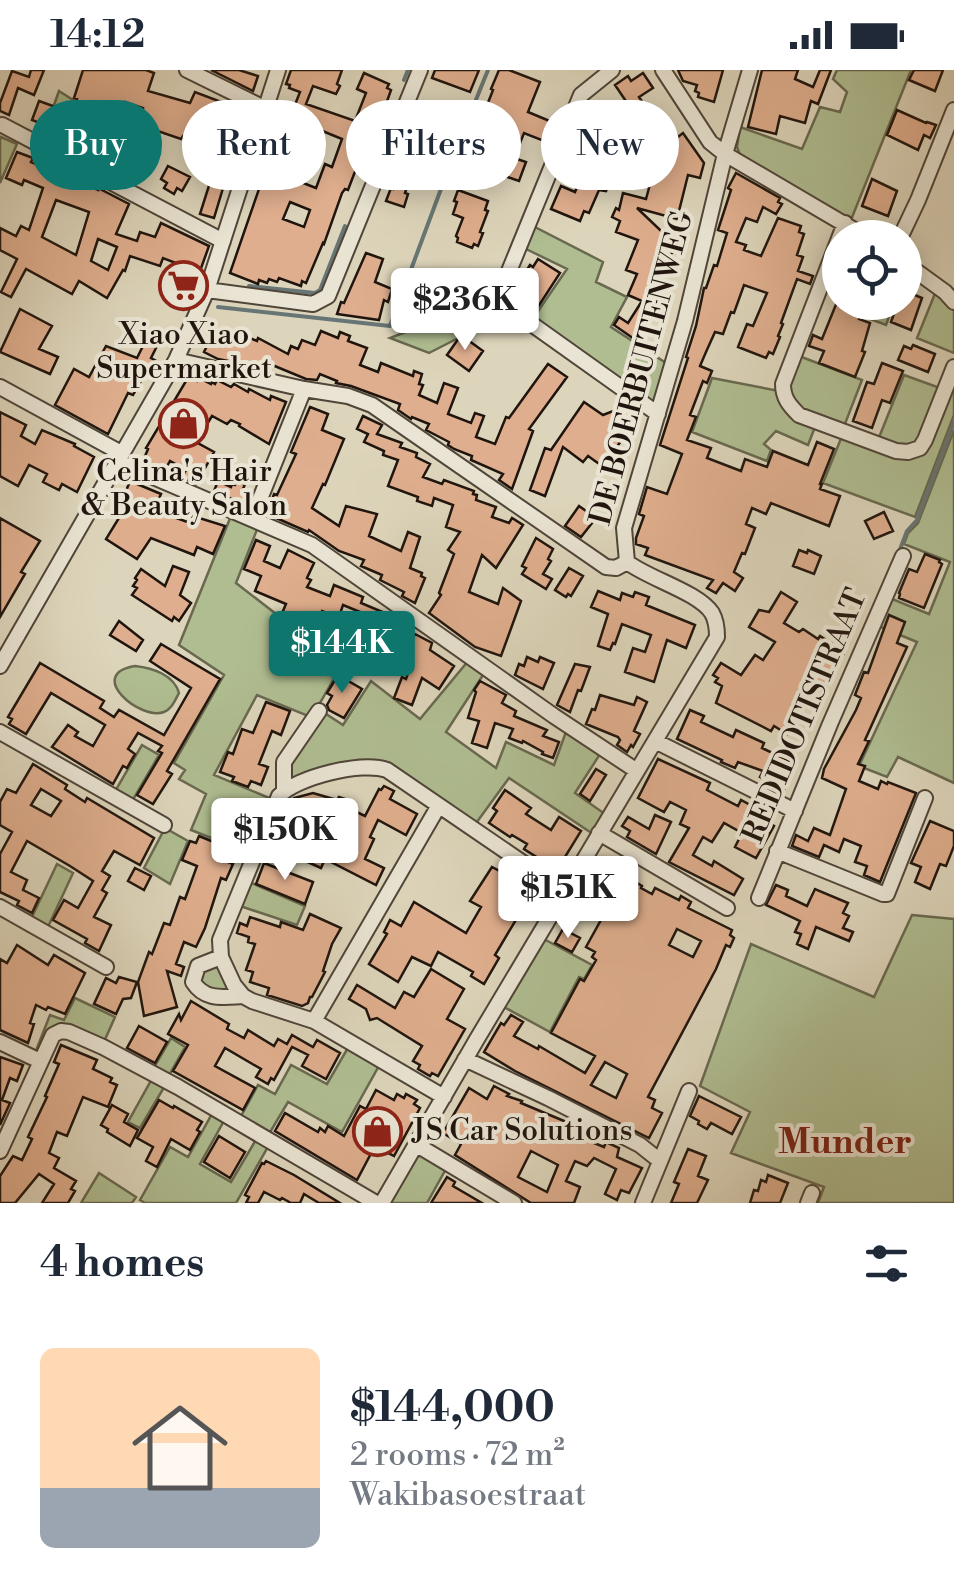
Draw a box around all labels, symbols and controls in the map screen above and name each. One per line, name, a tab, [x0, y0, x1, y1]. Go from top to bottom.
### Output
text: 14:12	[50, 12, 145, 59]
chip: Buy	[30, 100, 162, 190]
chip: Rent	[182, 100, 326, 190]
chip: Filters	[346, 100, 521, 190]
chip: New	[541, 100, 679, 190]
street label: DE BOERBUITENWEG	[582, 207, 702, 529]
map controls	[822, 220, 922, 320]
button: locate	[822, 220, 922, 320]
supermarket icon: Xiao Xiao Supermarket	[158, 260, 210, 312]
pin: $236K	[395, 268, 535, 353]
text: $236K	[413, 280, 517, 320]
place label: Xiao Xiao Supermarket	[96, 316, 272, 388]
shop icon: Celina's Hair & Beauty Salon	[158, 397, 210, 449]
place label: Celina's Hair & Beauty Salon	[81, 453, 287, 525]
street label: REDIDOTISTRAAT	[734, 583, 876, 849]
pin: $144K	[272, 611, 412, 696]
text: $144K	[291, 623, 393, 663]
pin: $150K	[215, 798, 355, 883]
text: $150K	[233, 810, 337, 850]
pin: $151K	[498, 856, 638, 941]
text: $151K	[520, 868, 616, 908]
shop icon: JS Car Solutions	[351, 1105, 403, 1157]
place label: JS Car Solutions	[411, 1112, 633, 1150]
district label: Munder	[778, 1121, 912, 1164]
icon: filters	[859, 1236, 914, 1291]
text: 4 homes	[40, 1237, 204, 1290]
text: $144,000	[350, 1382, 555, 1435]
icon: home	[120, 1388, 240, 1508]
text: 2 rooms · 72 m²	[350, 1435, 565, 1475]
text: Wakibasoestraat	[350, 1475, 586, 1515]

